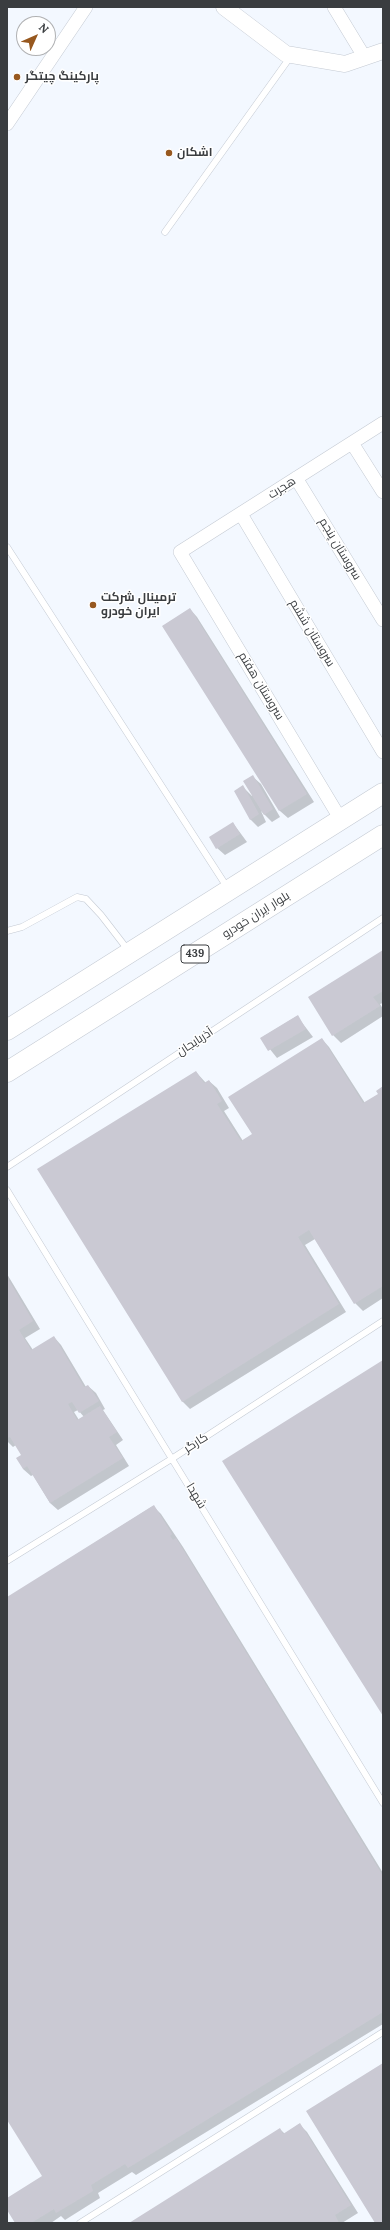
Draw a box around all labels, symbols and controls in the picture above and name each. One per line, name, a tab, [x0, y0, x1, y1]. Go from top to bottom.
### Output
north arrow	[16, 16, 56, 56]
text: N	[36, 20, 52, 36]
place label: پارکینگ چیتگر	[25, 70, 99, 84]
marker: پارکینگ چیتگر	[12, 72, 22, 82]
place label: اشکان	[177, 146, 212, 160]
marker: اشکان	[164, 148, 174, 158]
street label: هجرت	[266, 474, 298, 502]
street label: سروستان پنجم	[316, 515, 364, 583]
place label: ترمینال شرکت ایران خودرو	[101, 591, 176, 619]
street label: سروستان ششم	[286, 597, 338, 669]
marker: ترمینال شرکت ایران خودرو	[88, 600, 98, 610]
street label: سروستان هفتم	[235, 649, 287, 723]
street label: بلوار ایران خودرو	[220, 889, 292, 941]
road number: 439	[181, 945, 209, 963]
street label: آذربایجان	[174, 1025, 216, 1059]
street label: کارگر	[181, 1430, 211, 1456]
street label: شهدا	[183, 1481, 209, 1511]

